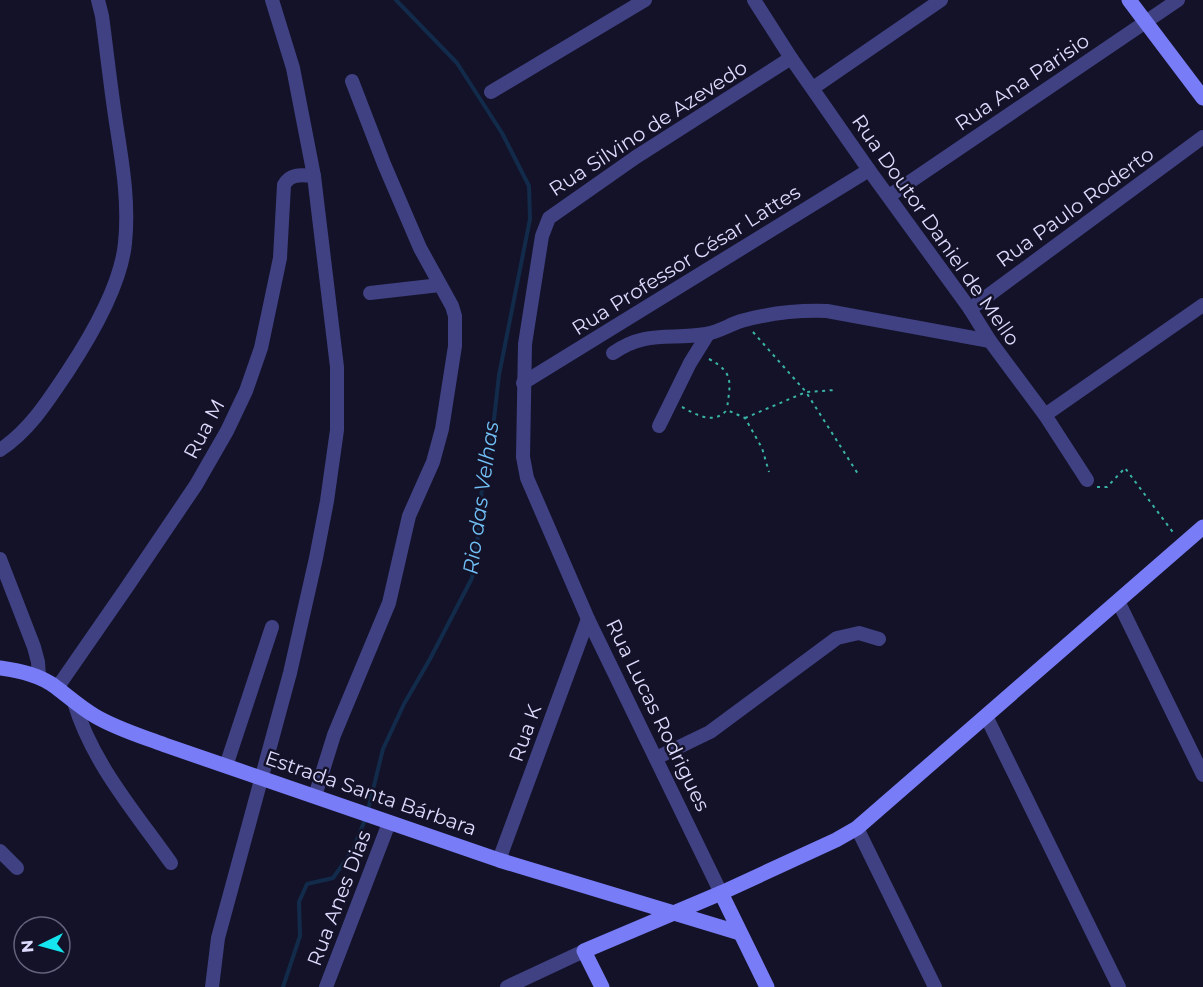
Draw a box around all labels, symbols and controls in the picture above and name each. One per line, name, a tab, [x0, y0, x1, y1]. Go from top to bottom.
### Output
street label: Rua Ana Parisio	[950, 28, 1094, 136]
street label: Rua Silvino de Azevedo	[544, 55, 752, 201]
street label: Rua Doutor Daniel de Mello	[847, 110, 1025, 350]
street label: Rua Paulo Roderto	[992, 142, 1158, 272]
street label: Rua Professor César Lattes	[567, 180, 805, 340]
street label: Rua M	[178, 395, 230, 463]
water label: Rio das Velhas	[457, 420, 504, 576]
street label: Rua Lucas Rodrigues	[601, 615, 715, 815]
street label: Rua K	[504, 700, 547, 765]
street label: Estrada Santa Bárbara	[262, 745, 480, 841]
street label: Rua Anes Dias	[302, 827, 376, 969]
north arrow	[12, 915, 72, 975]
text: N	[18, 939, 38, 954]

